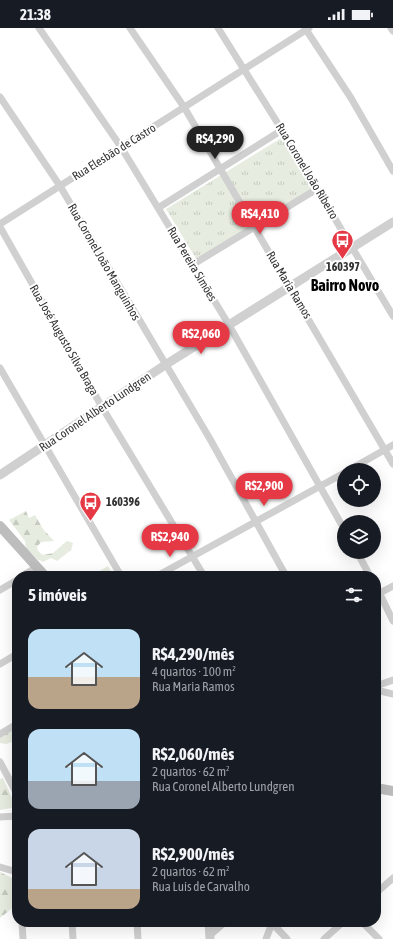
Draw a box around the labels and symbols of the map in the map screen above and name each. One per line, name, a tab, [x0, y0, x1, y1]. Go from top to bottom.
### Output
street label: Rua Elesbão de Castro	[70, 120, 159, 183]
street label: Rua Coronel João Ribeiro	[273, 120, 341, 222]
pin: R$4,290	[178, 126, 252, 160]
street label: Rua Coronel João Manguinhos	[65, 201, 143, 323]
pin: R$4,410	[223, 201, 297, 235]
street label: Rua Pereira Simões	[164, 224, 220, 304]
bus stop icon: 160397	[330, 227, 356, 260]
street label: Rua Maria Ramos	[263, 249, 315, 321]
place label: 160397	[326, 260, 360, 274]
district label: Bairro Novo	[311, 276, 380, 294]
street label: Rua José Augusto Silva Braga	[27, 282, 101, 398]
pin: R$2,060	[164, 321, 238, 355]
street label: Rua Coronel Alberto Lundgren	[37, 369, 153, 455]
pin: R$2,900	[227, 473, 301, 507]
bus stop icon: 160396	[77, 489, 103, 522]
place label: 160396	[106, 495, 140, 509]
pin: R$2,940	[133, 524, 207, 558]

